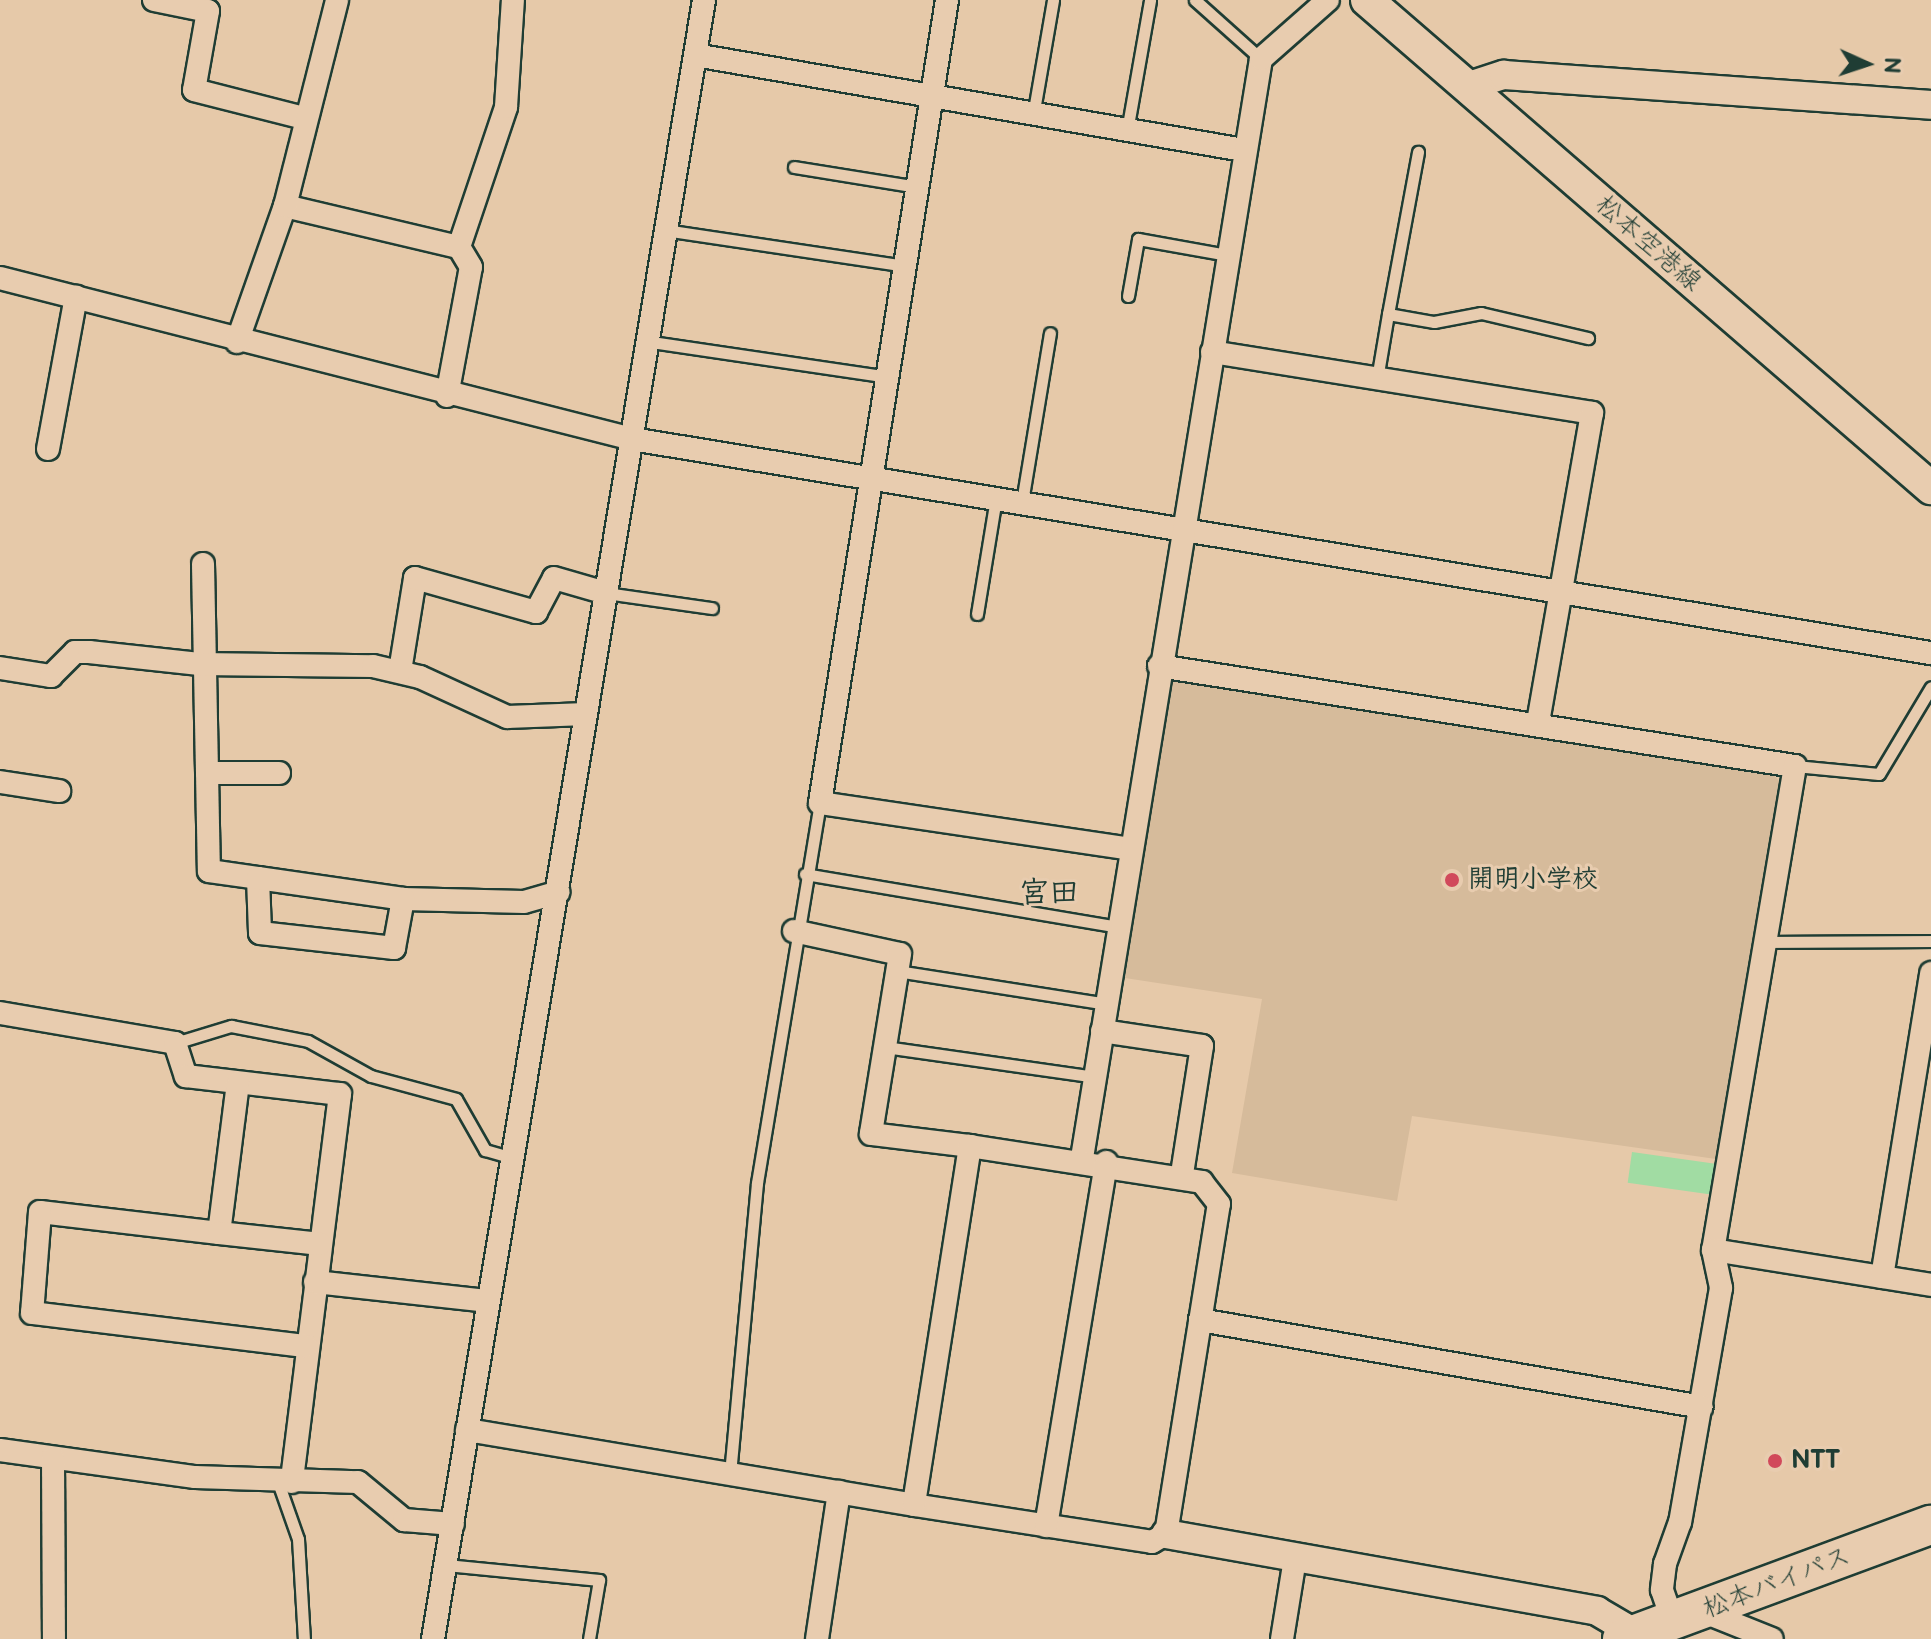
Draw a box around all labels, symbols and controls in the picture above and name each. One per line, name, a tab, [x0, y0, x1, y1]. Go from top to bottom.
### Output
north arrow	[1827, 24, 1907, 104]
text: N	[1878, 56, 1905, 74]
street label: 松本空港線	[1589, 190, 1707, 298]
place label: 開明小学校	[1468, 864, 1598, 896]
marker: 開明小学校	[1443, 871, 1461, 889]
district label: 宮田	[1019, 875, 1079, 911]
place label: NTT	[1791, 1445, 1840, 1477]
marker: NTT	[1766, 1452, 1784, 1470]
street label: 松本バイパス	[1699, 1540, 1855, 1626]

